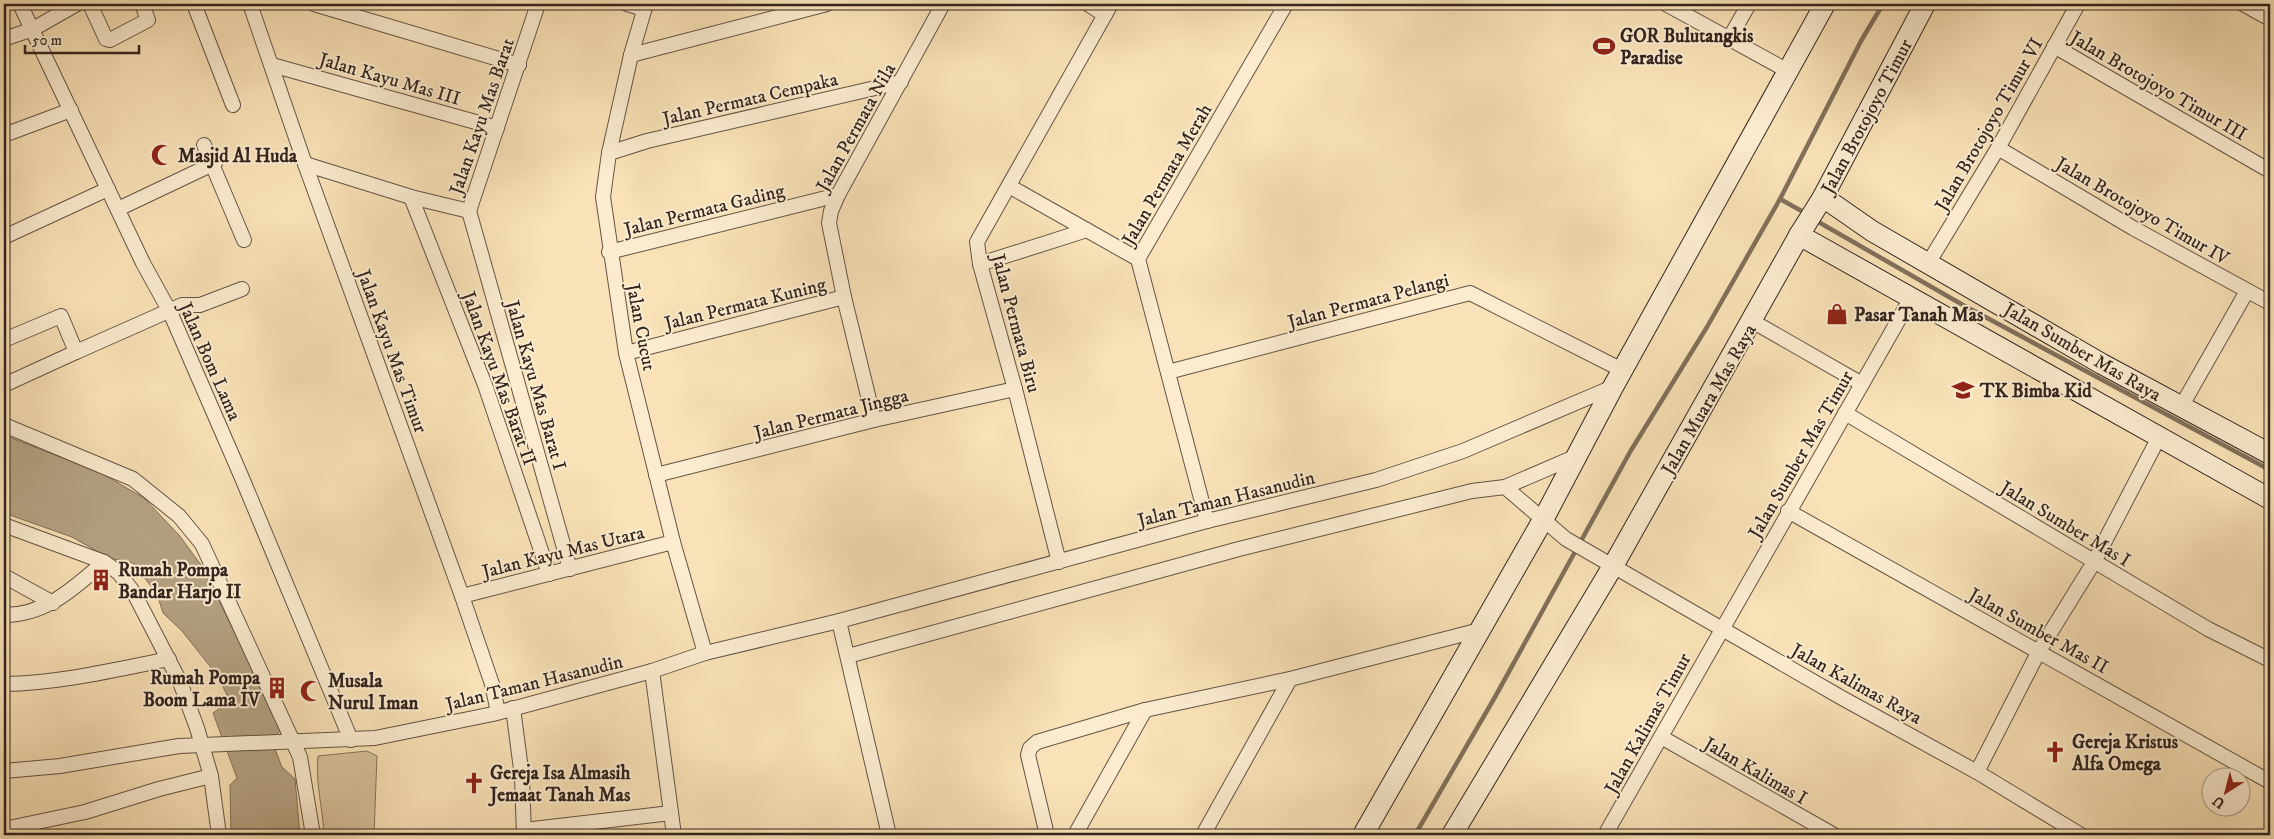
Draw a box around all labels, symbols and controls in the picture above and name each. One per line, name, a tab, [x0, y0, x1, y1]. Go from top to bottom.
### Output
scale bar	[25, 22, 139, 54]
place label: GOR Bulutangkis Paradise	[1620, 25, 1754, 70]
street label: Jalan Brotojoyo Timur III	[2064, 25, 2251, 146]
text: 50 m	[32, 31, 62, 50]
sports icon: GOR Bulutangkis Paradise	[1591, 33, 1617, 59]
street label: Jalan Brotojoyo Timur VI	[1929, 34, 2048, 217]
street label: Jalan Kayu Mas Barat	[444, 35, 520, 200]
street label: Jalan Brotojoyo Timur	[1816, 35, 1918, 200]
street label: Jalan Kayu Mas III	[314, 48, 463, 111]
street label: Jalan Permata Nila	[811, 60, 901, 198]
street label: Jalan Permata Cempaka	[658, 68, 840, 131]
street label: Jalan Permata Merah	[1116, 100, 1217, 251]
mosque icon: Masjid Al Huda	[149, 142, 175, 168]
place label: Masjid Al Huda	[178, 145, 298, 169]
street label: Jalan Brotojoyo Timur IV	[2050, 151, 2234, 271]
street label: Jalan Permata Gading	[620, 179, 788, 242]
street label: Jalan Permata Biru	[985, 250, 1045, 395]
street label: Jalan Kayu Mas Timur	[351, 265, 432, 436]
street label: Jalan Permata Pelangi	[1283, 269, 1452, 335]
street label: Jalan Permata Kuning	[660, 273, 829, 336]
street label: Jalan Cucut	[620, 280, 660, 373]
street label: Jalan Kayu Mas Barat II	[458, 288, 542, 468]
street label: Jalan Bom Lama	[173, 297, 246, 424]
street label: Jalan Kayu Mas Barat I	[502, 297, 572, 473]
street label: Jalan Sumber Mas Raya	[1998, 297, 2165, 407]
shop icon: Pasar Tanah Mas	[1824, 301, 1850, 327]
place label: Pasar Tanah Mas	[1854, 304, 1984, 327]
street label: Jalan Muara Mas Raya	[1656, 320, 1762, 481]
street label: Jalan Sumber Mas Timur	[1743, 367, 1859, 544]
school or university icon: TK Bimba Kid	[1950, 377, 1976, 403]
place label: TK Bimba Kid	[1979, 380, 2092, 403]
street label: Jalan Permata Jingga	[750, 384, 911, 445]
street label: Jalan Taman Hasanudin	[1133, 466, 1317, 533]
street label: Jalan Sumber Mas I	[1994, 475, 2135, 572]
street label: Jalan Kayu Mas Utara	[478, 521, 647, 584]
place label: Rumah Pompa Bandar Harjo II	[118, 559, 241, 605]
building icon: Rumah Pompa Bandar Harjo II	[88, 567, 114, 593]
street label: Jalan Sumber Mas II	[1963, 583, 2112, 679]
street label: Jalan Kalimas Raya	[1785, 638, 1925, 730]
street label: Jalan Kalimas Timur	[1599, 649, 1697, 800]
street label: Jalan Taman Hasanudin	[441, 650, 625, 717]
place label: Rumah Pompa Boom Lama IV	[143, 667, 261, 712]
place label: Musala Nurul Iman	[328, 670, 420, 715]
building icon: Rumah Pompa Boom Lama IV	[264, 675, 290, 701]
mosque icon: Musala Nurul Iman	[298, 678, 324, 704]
street label: Jalan Kalimas I	[1698, 731, 1811, 810]
place label: Gereja Kristus Alfa Omega	[2071, 731, 2179, 776]
church icon: Gereja Kristus Alfa Omega	[2042, 739, 2068, 765]
place label: Gereja Isa Almasih Jemaat Tanah Mas	[488, 762, 632, 807]
north arrow	[2202, 766, 2252, 816]
church icon: Gereja Isa Almasih Jemaat Tanah Mas	[461, 770, 487, 796]
text: U	[2209, 791, 2229, 812]

